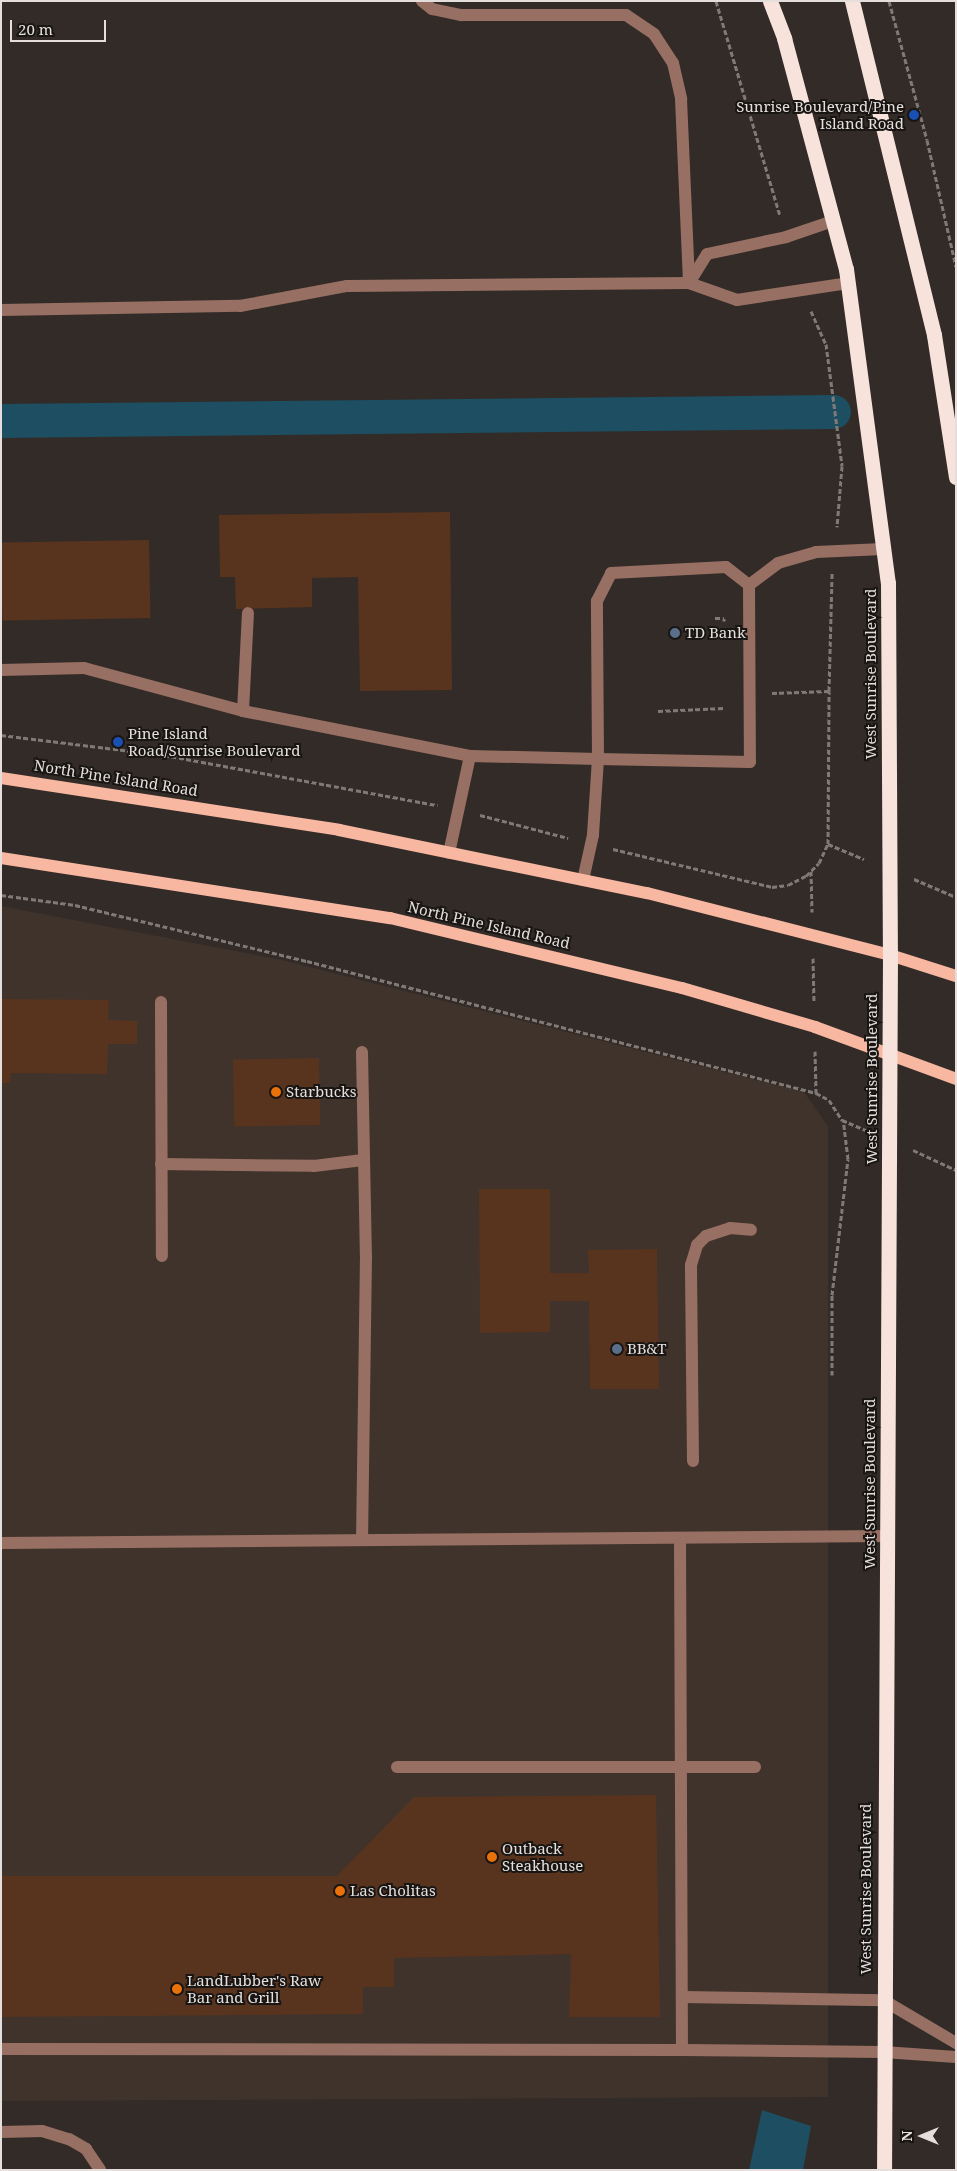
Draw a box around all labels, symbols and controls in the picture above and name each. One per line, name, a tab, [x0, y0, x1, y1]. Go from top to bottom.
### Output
scale bar	[12, 10, 109, 42]
text: 20 m	[18, 19, 53, 39]
place label: Sunrise Boulevard/Pine Island Road	[736, 97, 904, 132]
marker: Sunrise Boulevard/Pine Island Road	[908, 109, 920, 121]
street label: West Sunrise Boulevard	[862, 589, 880, 759]
place label: TD Bank	[685, 624, 746, 642]
marker: TD Bank	[669, 627, 681, 639]
place label: Pine Island Road/Sunrise Boulevard	[128, 724, 300, 759]
marker: Pine Island Road/Sunrise Boulevard	[112, 736, 124, 748]
street label: North Pine Island Road	[33, 756, 199, 800]
street label: North Pine Island Road	[406, 898, 572, 952]
street label: West Sunrise Boulevard	[863, 994, 881, 1164]
place label: Starbucks	[286, 1083, 357, 1101]
marker: Starbucks	[270, 1086, 282, 1098]
place label: BB&T	[627, 1340, 666, 1358]
marker: BB&T	[611, 1343, 623, 1355]
street label: West Sunrise Boulevard	[861, 1399, 879, 1569]
street label: West Sunrise Boulevard	[857, 1804, 875, 1974]
place label: Outback Steakhouse	[502, 1839, 583, 1874]
marker: Outback Steakhouse	[486, 1851, 498, 1863]
place label: Las Cholitas	[350, 1882, 436, 1900]
marker: Las Cholitas	[334, 1885, 346, 1897]
place label: LandLubber's Raw Bar and Grill	[187, 1971, 321, 2006]
marker: LandLubber's Raw Bar and Grill	[171, 1983, 183, 1995]
north arrow	[897, 2111, 947, 2161]
text: N	[897, 2130, 916, 2142]

